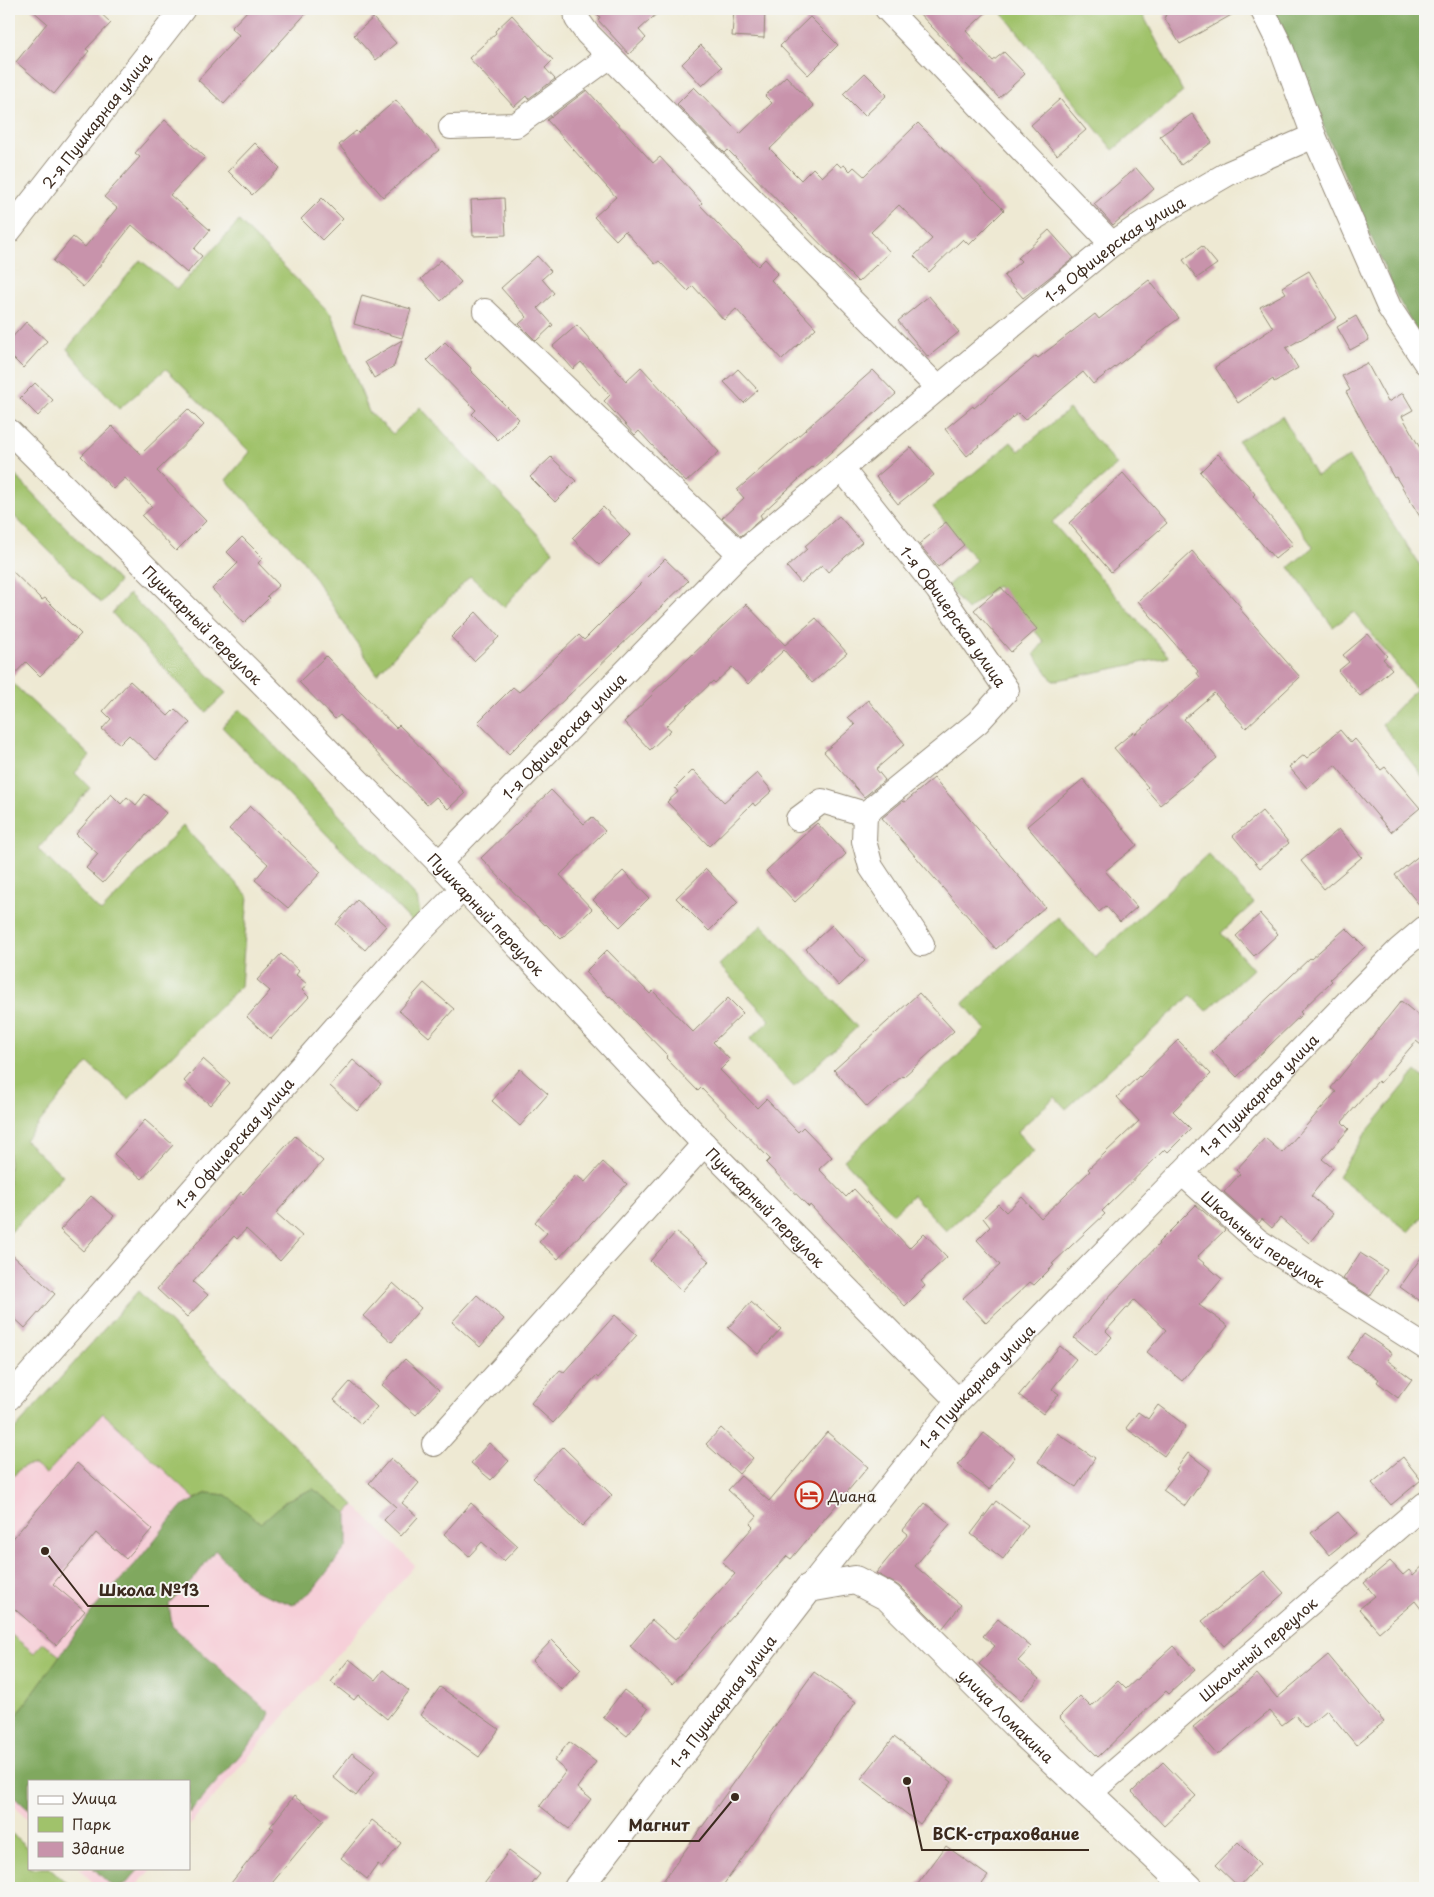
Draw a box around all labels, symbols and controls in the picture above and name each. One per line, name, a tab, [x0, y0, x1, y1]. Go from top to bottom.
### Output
street label: 2-я Пушкарная улица	[35, 47, 157, 193]
street label: 1-я Офицерская улица	[1039, 189, 1190, 307]
street label: 1-я Офицерская улица	[895, 540, 1013, 692]
street label: Пушкарный переулок	[138, 559, 268, 689]
street label: 1-я Офицерская улица	[496, 666, 631, 804]
street label: Пушкарный переулок	[423, 847, 550, 980]
street label: 1-я Пушкарная улица	[1193, 1027, 1323, 1161]
street label: 1-я Офицерская улица	[169, 1071, 299, 1214]
street label: Пушкарный переулок	[701, 1141, 831, 1272]
street label: Школьный переулок	[1197, 1185, 1330, 1292]
street label: 1-я Пушкарная улица	[912, 1318, 1040, 1454]
hotel icon: Диана	[794, 1480, 824, 1510]
place label: Диана	[827, 1484, 877, 1507]
callout: Школа №13	[88, 1575, 209, 1606]
text: Школа №13	[99, 1577, 199, 1601]
street label: Школьный переулок	[1193, 1591, 1322, 1706]
street label: 1-я Пушкарная улица	[663, 1629, 781, 1773]
street label: улица Ломакина	[954, 1663, 1060, 1768]
legend	[28, 1780, 190, 1870]
text: Улица	[72, 1786, 117, 1809]
callout: Магнит	[618, 1810, 699, 1841]
text: Парк	[72, 1812, 111, 1835]
text: Магнит	[629, 1812, 690, 1836]
callout: ВСК-страхование	[922, 1819, 1089, 1850]
text: ВСК-страхование	[932, 1821, 1080, 1845]
text: Здание	[72, 1836, 125, 1859]

